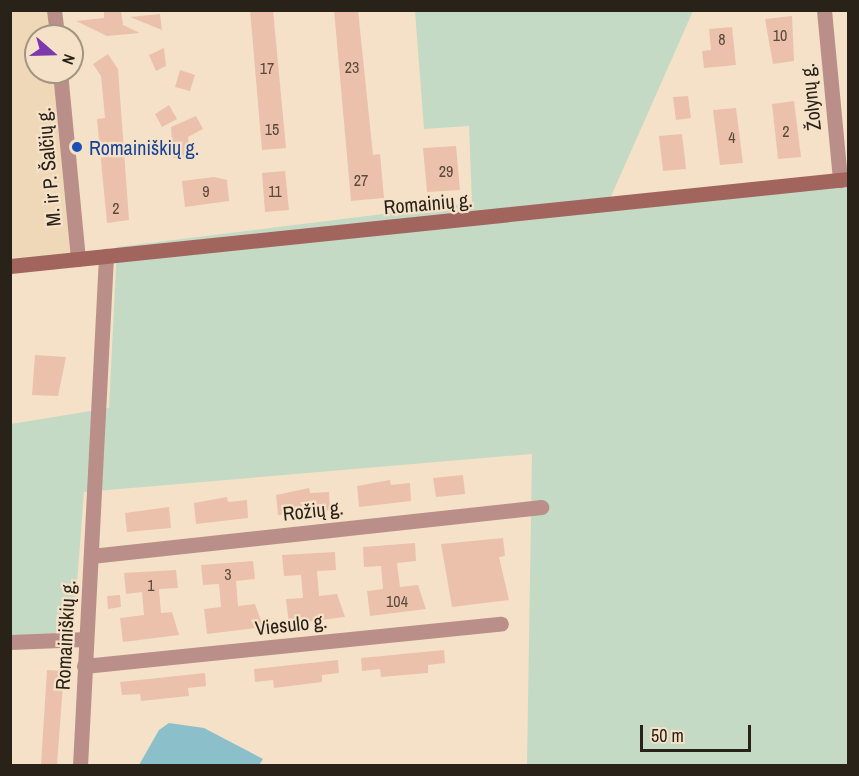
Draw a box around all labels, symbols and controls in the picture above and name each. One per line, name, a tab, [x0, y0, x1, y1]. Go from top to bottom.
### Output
north arrow	[24, 24, 84, 84]
house number: 10	[773, 25, 787, 45]
house number: 8	[718, 29, 726, 49]
text: N	[57, 51, 81, 68]
house number: 23	[345, 57, 359, 77]
house number: 17	[260, 58, 274, 78]
street label: Žolynų g.	[795, 62, 825, 132]
street label: M. ir P. Šalčių g.	[31, 107, 65, 227]
house number: 15	[265, 119, 279, 139]
house number: 2	[782, 121, 790, 141]
house number: 4	[728, 127, 736, 147]
place label: Romainiškių g.	[89, 135, 199, 159]
marker: Romainiškių g.	[70, 140, 84, 154]
house number: 29	[439, 161, 453, 181]
house number: 27	[354, 170, 368, 190]
house number: 9	[202, 181, 210, 201]
house number: 11	[268, 181, 282, 201]
street label: Romainių g.	[382, 187, 474, 219]
house number: 2	[112, 198, 120, 218]
street label: Rožių g.	[281, 495, 345, 525]
house number: 3	[224, 564, 232, 584]
house number: 1	[147, 575, 155, 595]
street label: Romainiškių g.	[50, 579, 80, 691]
house number: 104	[386, 591, 408, 611]
street label: Viesulo g.	[254, 608, 328, 640]
scale bar	[643, 713, 754, 751]
text: 50 m	[651, 723, 684, 748]

